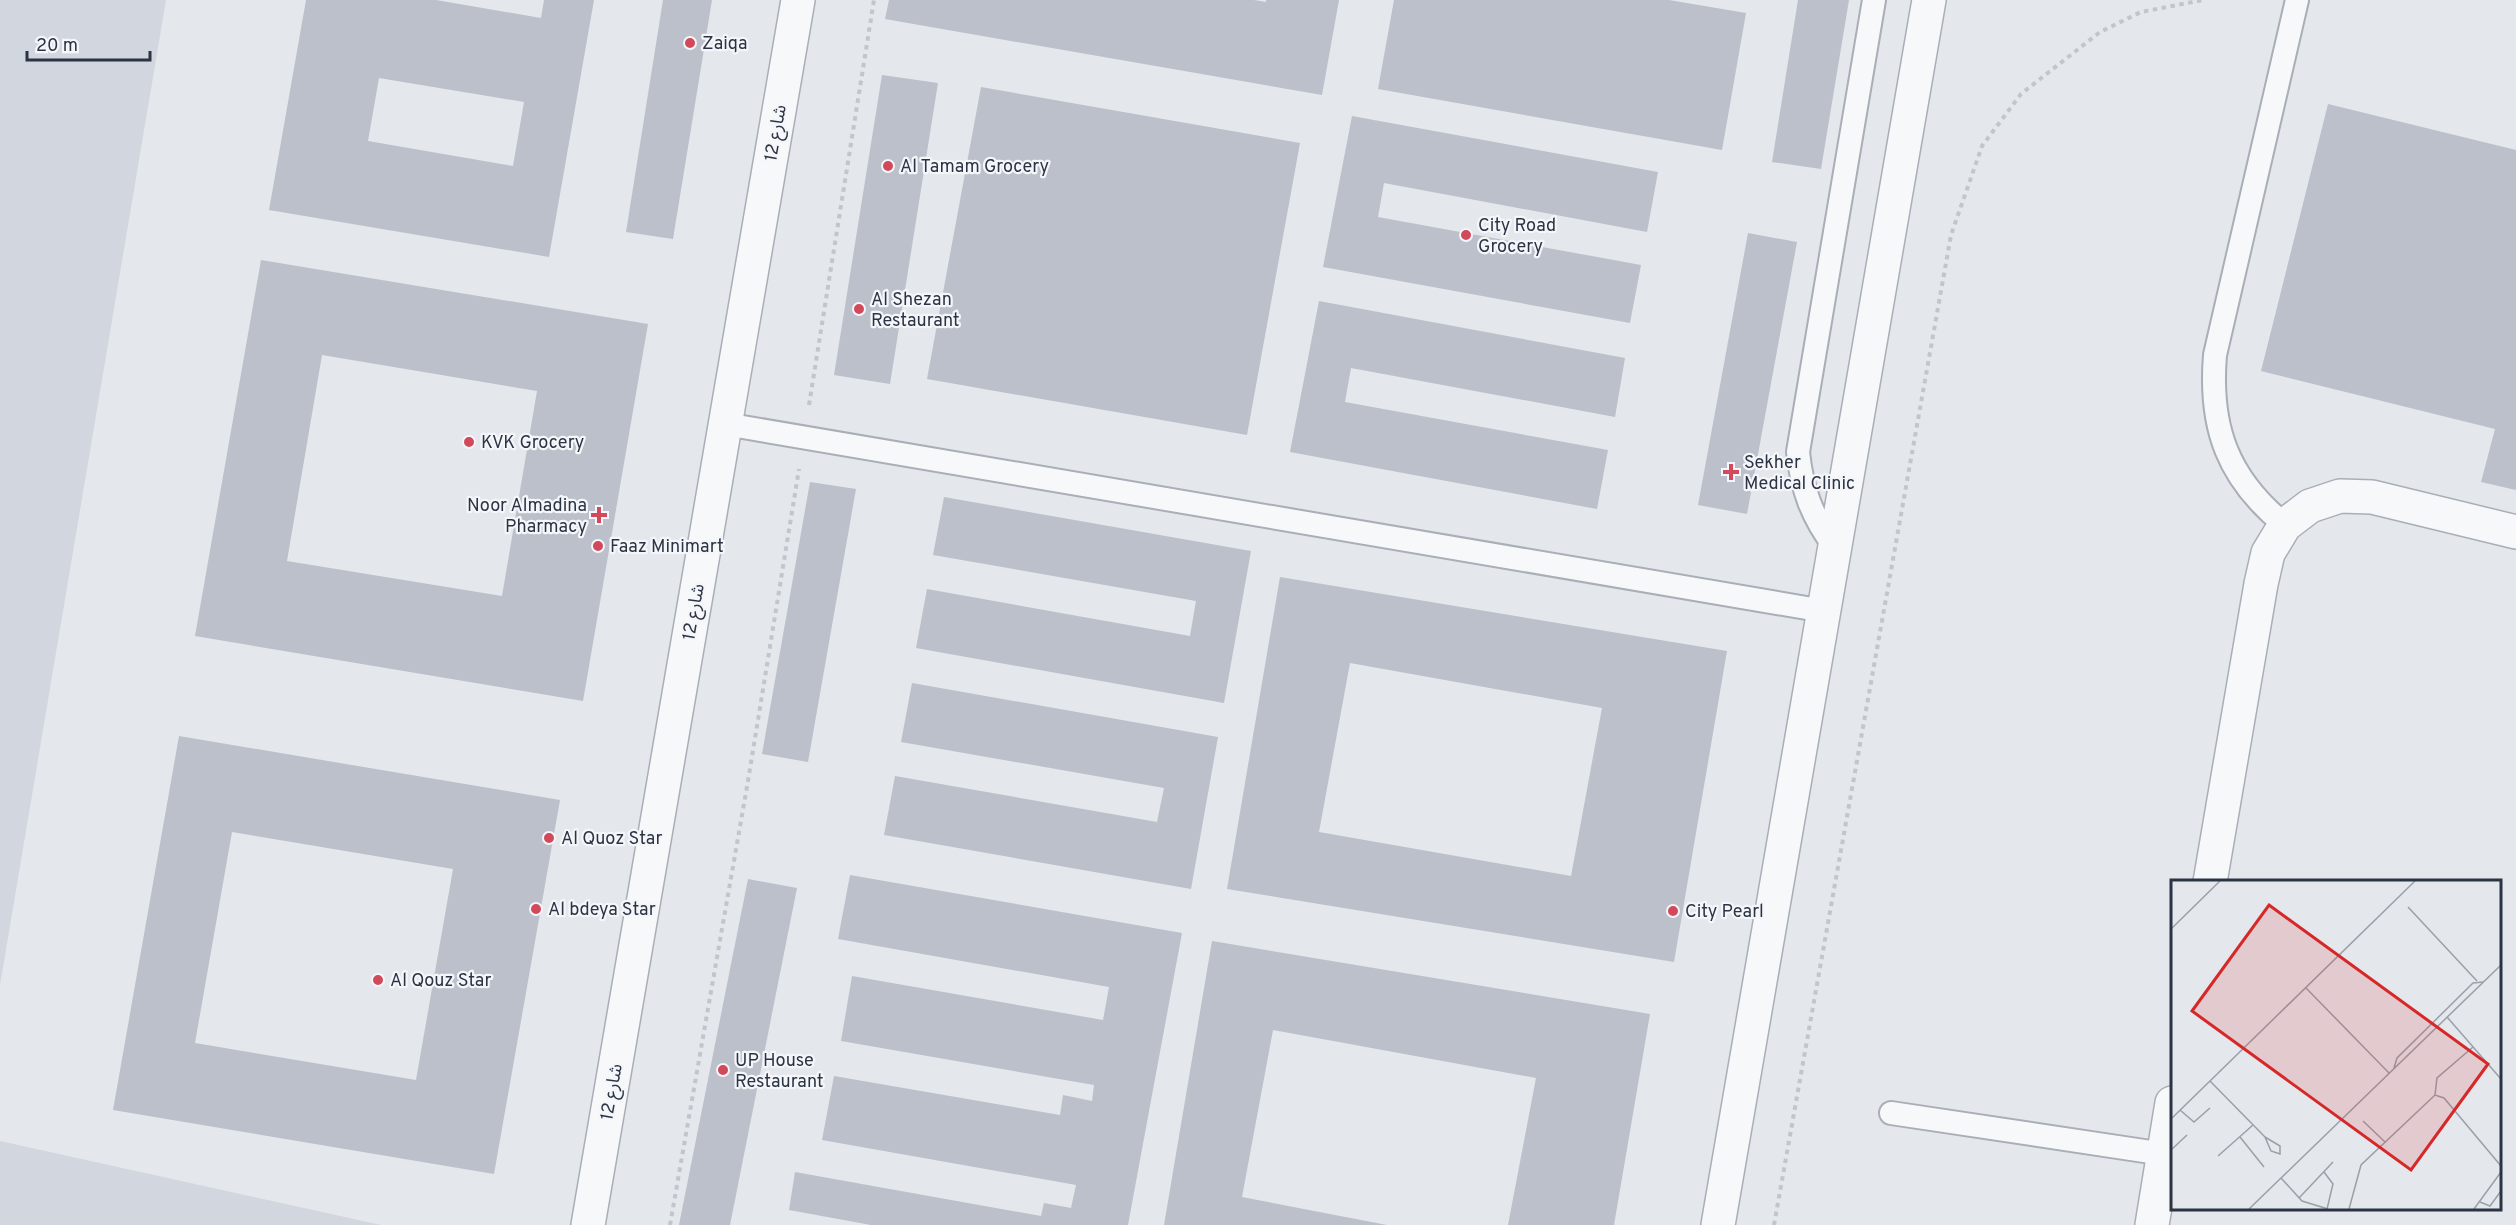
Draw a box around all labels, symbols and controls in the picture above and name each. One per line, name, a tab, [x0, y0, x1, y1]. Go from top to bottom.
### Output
scale bar	[27, 24, 150, 62]
place label: Zaiqa	[702, 33, 747, 56]
text: 20 m	[36, 35, 78, 58]
marker: Zaiqa	[683, 36, 697, 50]
street label: شارع 12	[760, 103, 794, 164]
place label: Al Tamam Grocery	[900, 156, 1049, 179]
marker: Al Tamam Grocery	[881, 159, 895, 173]
place label: City Road Grocery	[1478, 215, 1556, 259]
marker: City Road Grocery	[1459, 228, 1473, 242]
place label: Al Shezan Restaurant	[871, 289, 960, 333]
marker: Al Shezan Restaurant	[852, 302, 866, 316]
place label: KVK Grocery	[481, 432, 584, 455]
marker: KVK Grocery	[462, 435, 476, 449]
place label: Sekher Medical Clinic	[1744, 452, 1855, 496]
marker: Sekher Medical Clinic	[1722, 463, 1740, 481]
place label: Noor Almadina Pharmacy	[467, 495, 587, 539]
marker: Noor Almadina Pharmacy	[592, 508, 606, 522]
place label: Faaz Minimart	[610, 536, 724, 559]
marker: Faaz Minimart	[591, 539, 605, 553]
street label: شارع 12	[678, 582, 712, 643]
place label: Al Quoz Star	[561, 828, 662, 851]
marker: Al Quoz Star	[542, 831, 556, 845]
inset map	[2171, 880, 2501, 1210]
place label: Al bdeya Star	[548, 899, 656, 922]
place label: City Pearl	[1685, 901, 1764, 924]
marker: Al bdeya Star	[529, 902, 543, 916]
marker: City Pearl	[1666, 904, 1680, 918]
place label: Al Qouz Star	[390, 970, 492, 993]
marker: Al Qouz Star	[371, 973, 385, 987]
place label: UP House Restaurant	[735, 1050, 824, 1094]
street label: شارع 12	[596, 1062, 630, 1123]
marker: UP House Restaurant	[716, 1063, 730, 1077]

